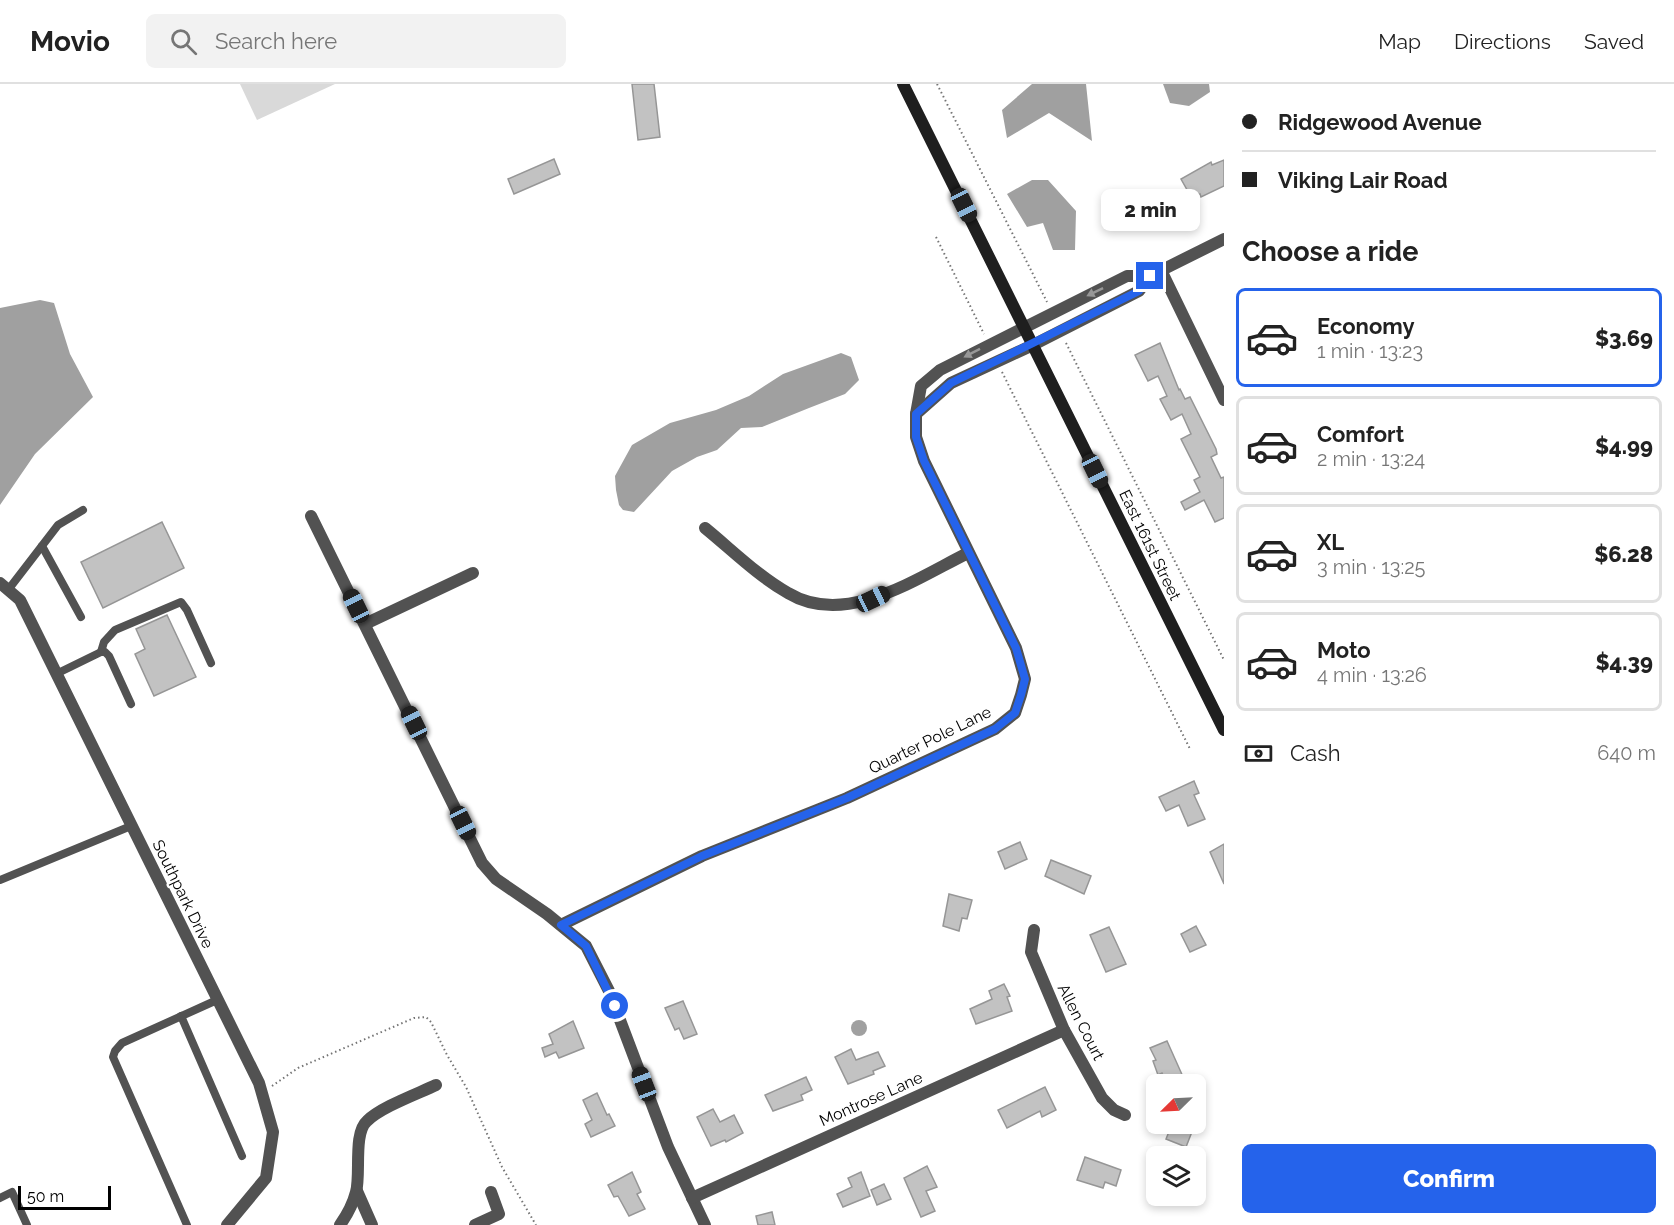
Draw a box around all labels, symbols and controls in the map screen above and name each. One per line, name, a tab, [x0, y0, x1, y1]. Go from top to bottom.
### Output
search box	[146, 14, 566, 68]
text: Movio	[30, 25, 110, 58]
icon: search	[167, 25, 200, 58]
text: Search here	[215, 28, 337, 54]
text: Map	[1378, 29, 1421, 54]
text: Directions	[1454, 29, 1551, 54]
text: Saved	[1584, 29, 1644, 54]
text: Ridgewood Avenue	[1278, 109, 1482, 135]
text: Viking Lair Road	[1278, 167, 1448, 193]
car	[948, 185, 980, 225]
callout: 2 min	[1100, 189, 1200, 231]
text: 2 min	[1124, 198, 1177, 222]
text: Choose a ride	[1242, 236, 1418, 267]
route end	[1136, 262, 1163, 289]
one-way arrow	[1087, 287, 1104, 296]
icon: car	[1245, 311, 1299, 365]
text: Economy	[1317, 313, 1415, 339]
text: $3.69	[1595, 325, 1653, 351]
text: 1 min · 13:23	[1317, 339, 1423, 363]
one-way arrow	[963, 348, 980, 358]
icon: car	[1245, 419, 1299, 473]
text: Comfort	[1317, 421, 1404, 447]
text: $4.99	[1595, 433, 1653, 459]
text: 2 min · 13:24	[1317, 447, 1425, 471]
car	[1079, 451, 1111, 491]
street label: East 161st Street	[1115, 487, 1185, 604]
icon: car	[1245, 527, 1299, 581]
text: XL	[1317, 529, 1344, 555]
text: $6.28	[1594, 541, 1653, 567]
text: 3 min · 13:25	[1317, 555, 1425, 579]
car	[853, 583, 893, 615]
car	[340, 586, 372, 626]
icon: car	[1245, 635, 1299, 689]
text: Moto	[1317, 637, 1371, 663]
text: $4.39	[1595, 649, 1653, 675]
text: 4 min · 13:26	[1317, 663, 1427, 687]
street label: Quarter Pole Lane	[866, 702, 994, 778]
car	[398, 703, 430, 743]
icon: cash	[1242, 737, 1275, 770]
text: Cash	[1290, 740, 1341, 766]
text: 640 m	[1597, 741, 1656, 765]
car	[447, 803, 479, 843]
street label: Southpark Drive	[149, 837, 217, 951]
street label: Allen Court	[1054, 981, 1109, 1064]
route start	[601, 992, 628, 1019]
car	[629, 1064, 659, 1104]
street label: Montrose Lane	[816, 1068, 926, 1130]
north arrow	[1146, 1074, 1206, 1134]
map controls	[1146, 1074, 1206, 1206]
button: Confirm	[1242, 1144, 1656, 1213]
button: layers	[1146, 1146, 1206, 1206]
scale bar	[18, 1183, 111, 1210]
text: 50 m	[27, 1187, 64, 1206]

